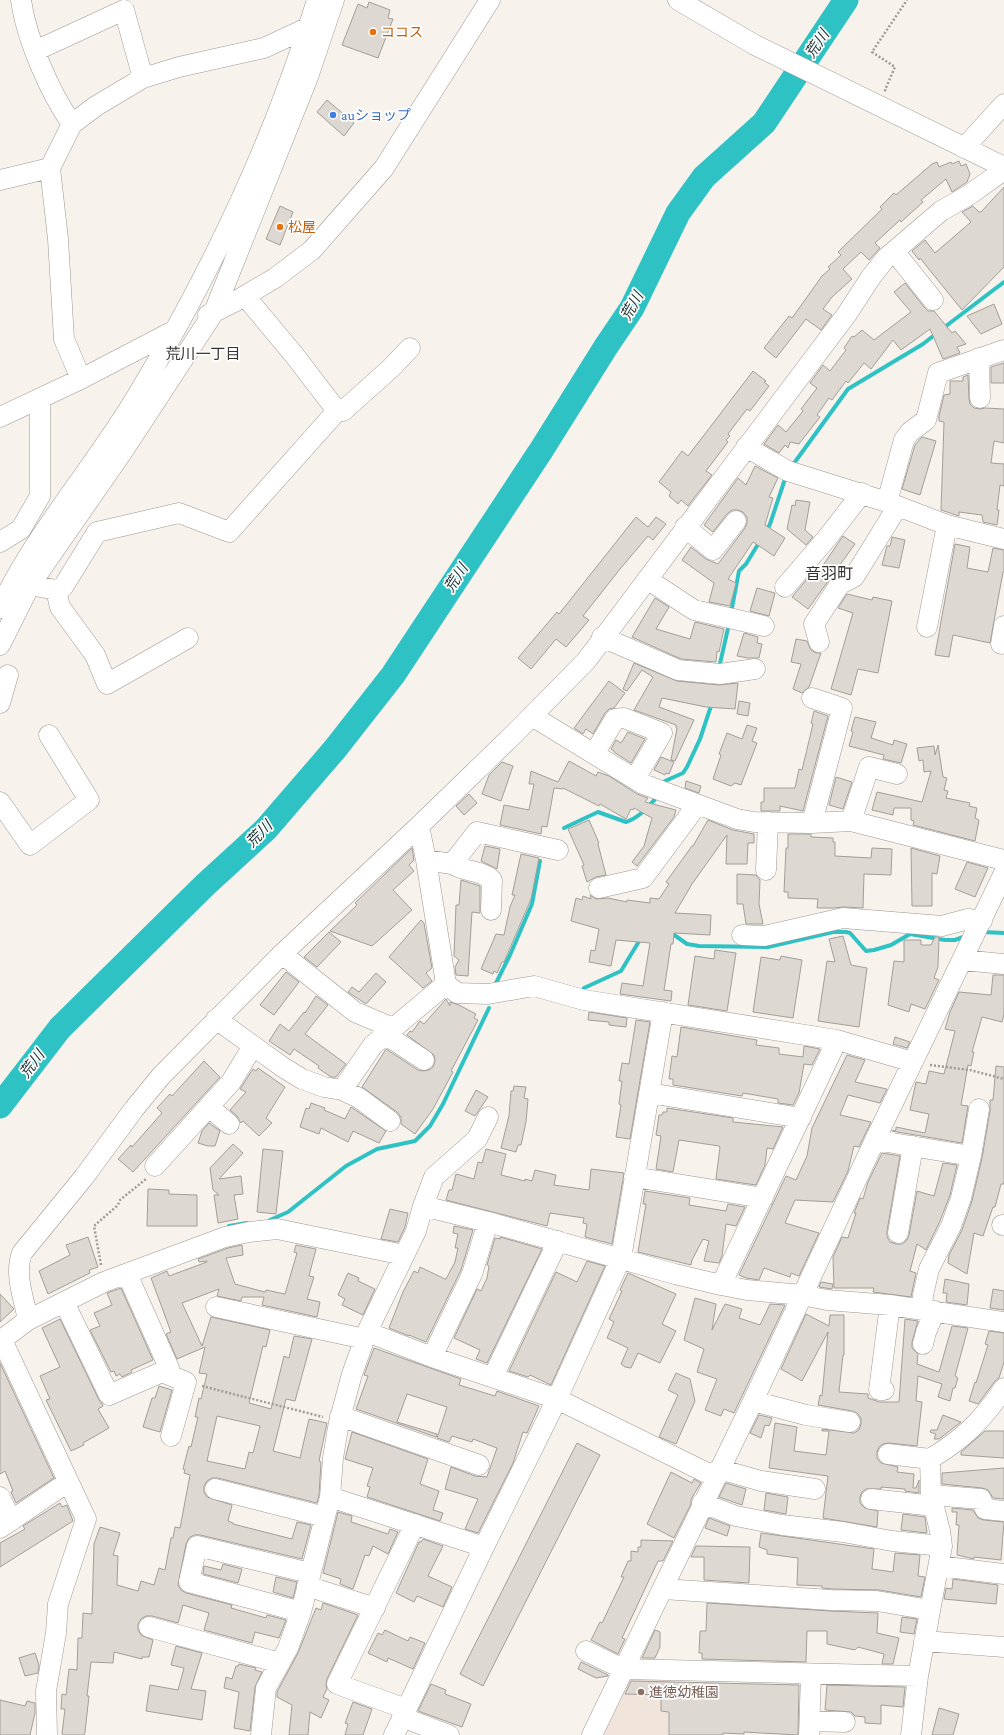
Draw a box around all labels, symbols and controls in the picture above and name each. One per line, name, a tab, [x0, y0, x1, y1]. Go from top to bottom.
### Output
place label: ココス	[381, 24, 423, 40]
water label: 荒川	[802, 25, 833, 61]
marker: ココス	[368, 27, 378, 37]
place label: auショップ	[341, 107, 411, 123]
marker: auショップ	[328, 110, 338, 120]
place label: 松屋	[288, 219, 316, 235]
marker: 松屋	[275, 222, 285, 232]
water label: 荒川	[618, 287, 647, 323]
district label: 荒川一丁目	[165, 346, 241, 362]
water label: 荒川	[441, 559, 472, 595]
district label: 音羽町	[805, 565, 853, 582]
water label: 荒川	[243, 816, 277, 850]
water label: 荒川	[17, 1046, 49, 1081]
place label: 進徳幼稚園	[649, 1684, 719, 1700]
marker: 進徳幼稚園	[636, 1687, 646, 1697]

